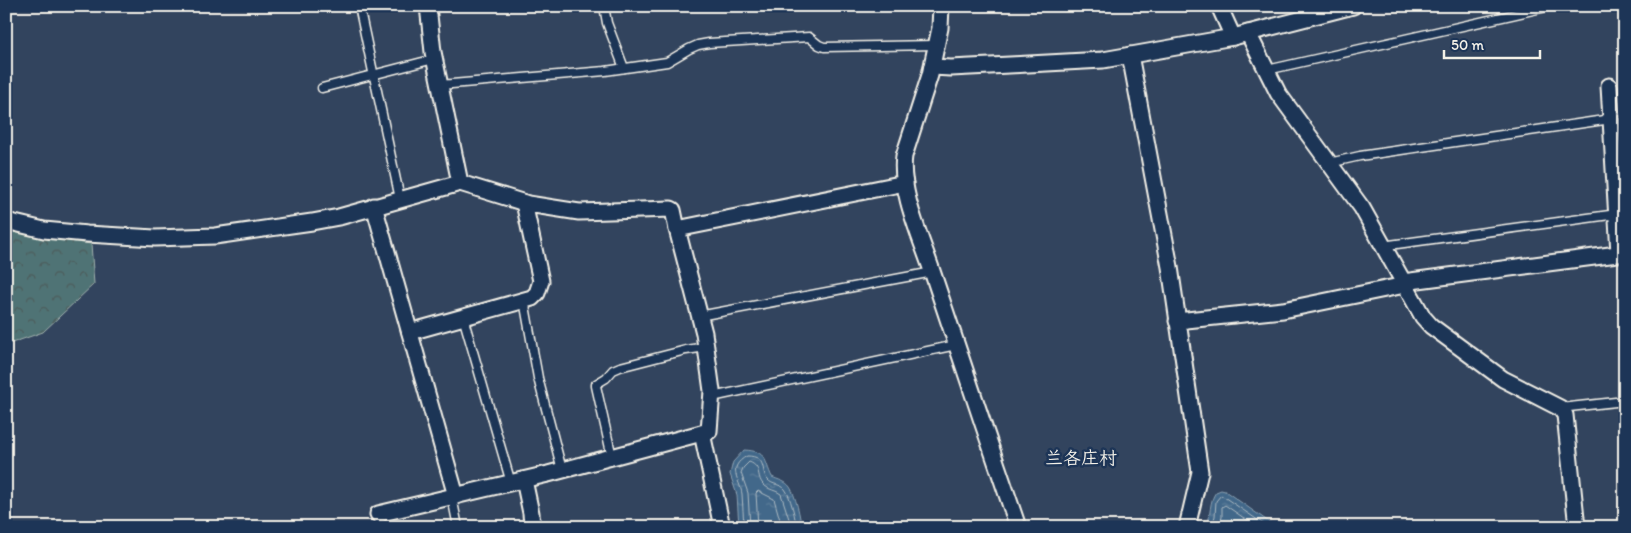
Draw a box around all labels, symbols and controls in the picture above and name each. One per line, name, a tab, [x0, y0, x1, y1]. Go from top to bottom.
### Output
scale bar	[1444, 28, 1540, 60]
text: 50 m	[1451, 36, 1484, 54]
district label: 兰各庄村	[1045, 447, 1117, 469]

